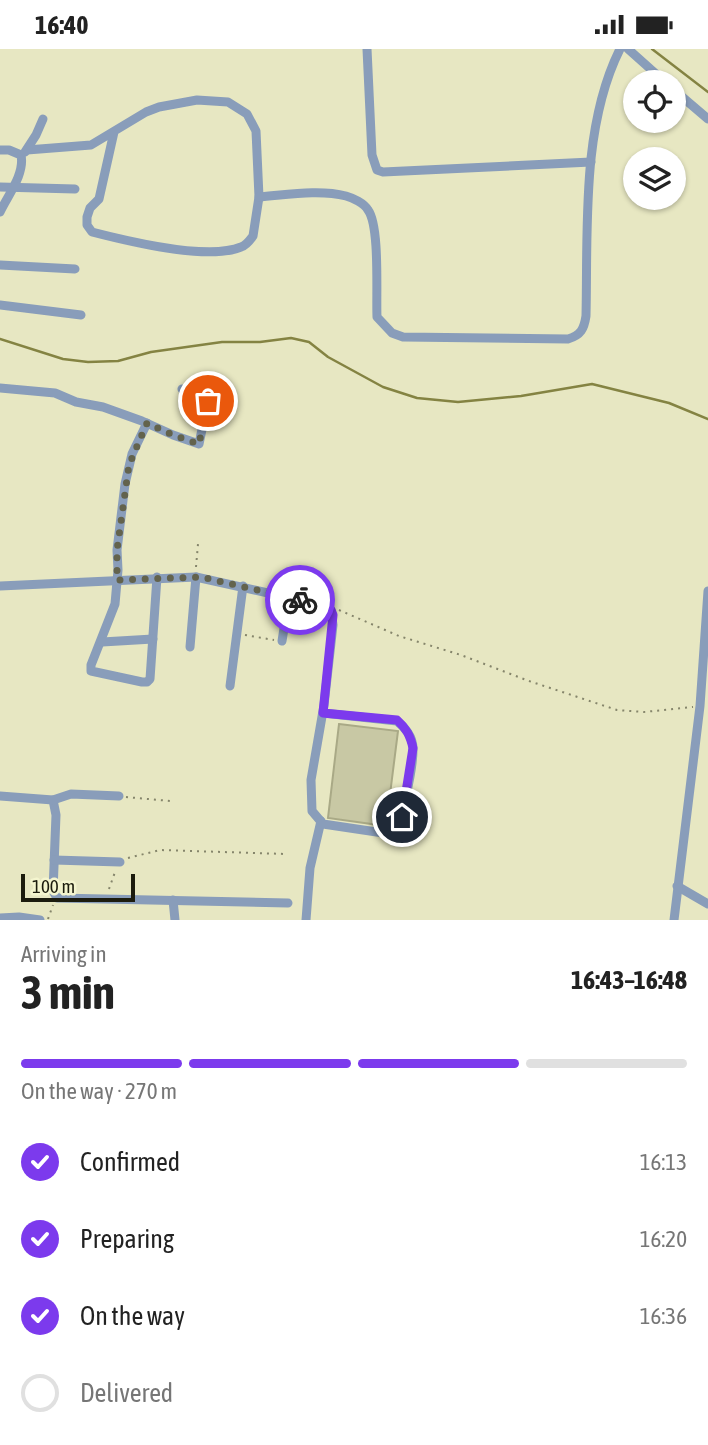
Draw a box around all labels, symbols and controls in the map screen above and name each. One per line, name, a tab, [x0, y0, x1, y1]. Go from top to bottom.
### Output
text: 16:40	[35, 10, 89, 40]
map controls	[623, 70, 686, 210]
button: locate	[623, 70, 686, 133]
button: layers	[623, 147, 686, 210]
pin	[178, 371, 238, 431]
icon: bag	[189, 382, 227, 420]
courier	[265, 565, 335, 635]
icon: bike	[281, 581, 319, 619]
pin	[372, 787, 432, 847]
icon: home	[383, 798, 421, 836]
scale bar	[21, 871, 135, 903]
text: 100 m	[32, 875, 75, 897]
text: Arriving in	[21, 941, 107, 967]
text: 16:43–16:48	[571, 965, 687, 995]
text: 3 min	[21, 966, 115, 1019]
text: On the way · 270 m	[21, 1078, 177, 1104]
icon: check	[21, 1143, 59, 1181]
text: Confirmed	[80, 1147, 180, 1177]
text: 16:13	[640, 1149, 687, 1175]
icon: check	[21, 1220, 59, 1258]
text: Preparing	[80, 1224, 174, 1254]
text: 16:20	[640, 1226, 687, 1252]
icon: check	[21, 1297, 59, 1335]
text: On the way	[80, 1301, 185, 1331]
text: 16:36	[640, 1303, 687, 1329]
text: Delivered	[80, 1378, 173, 1408]

